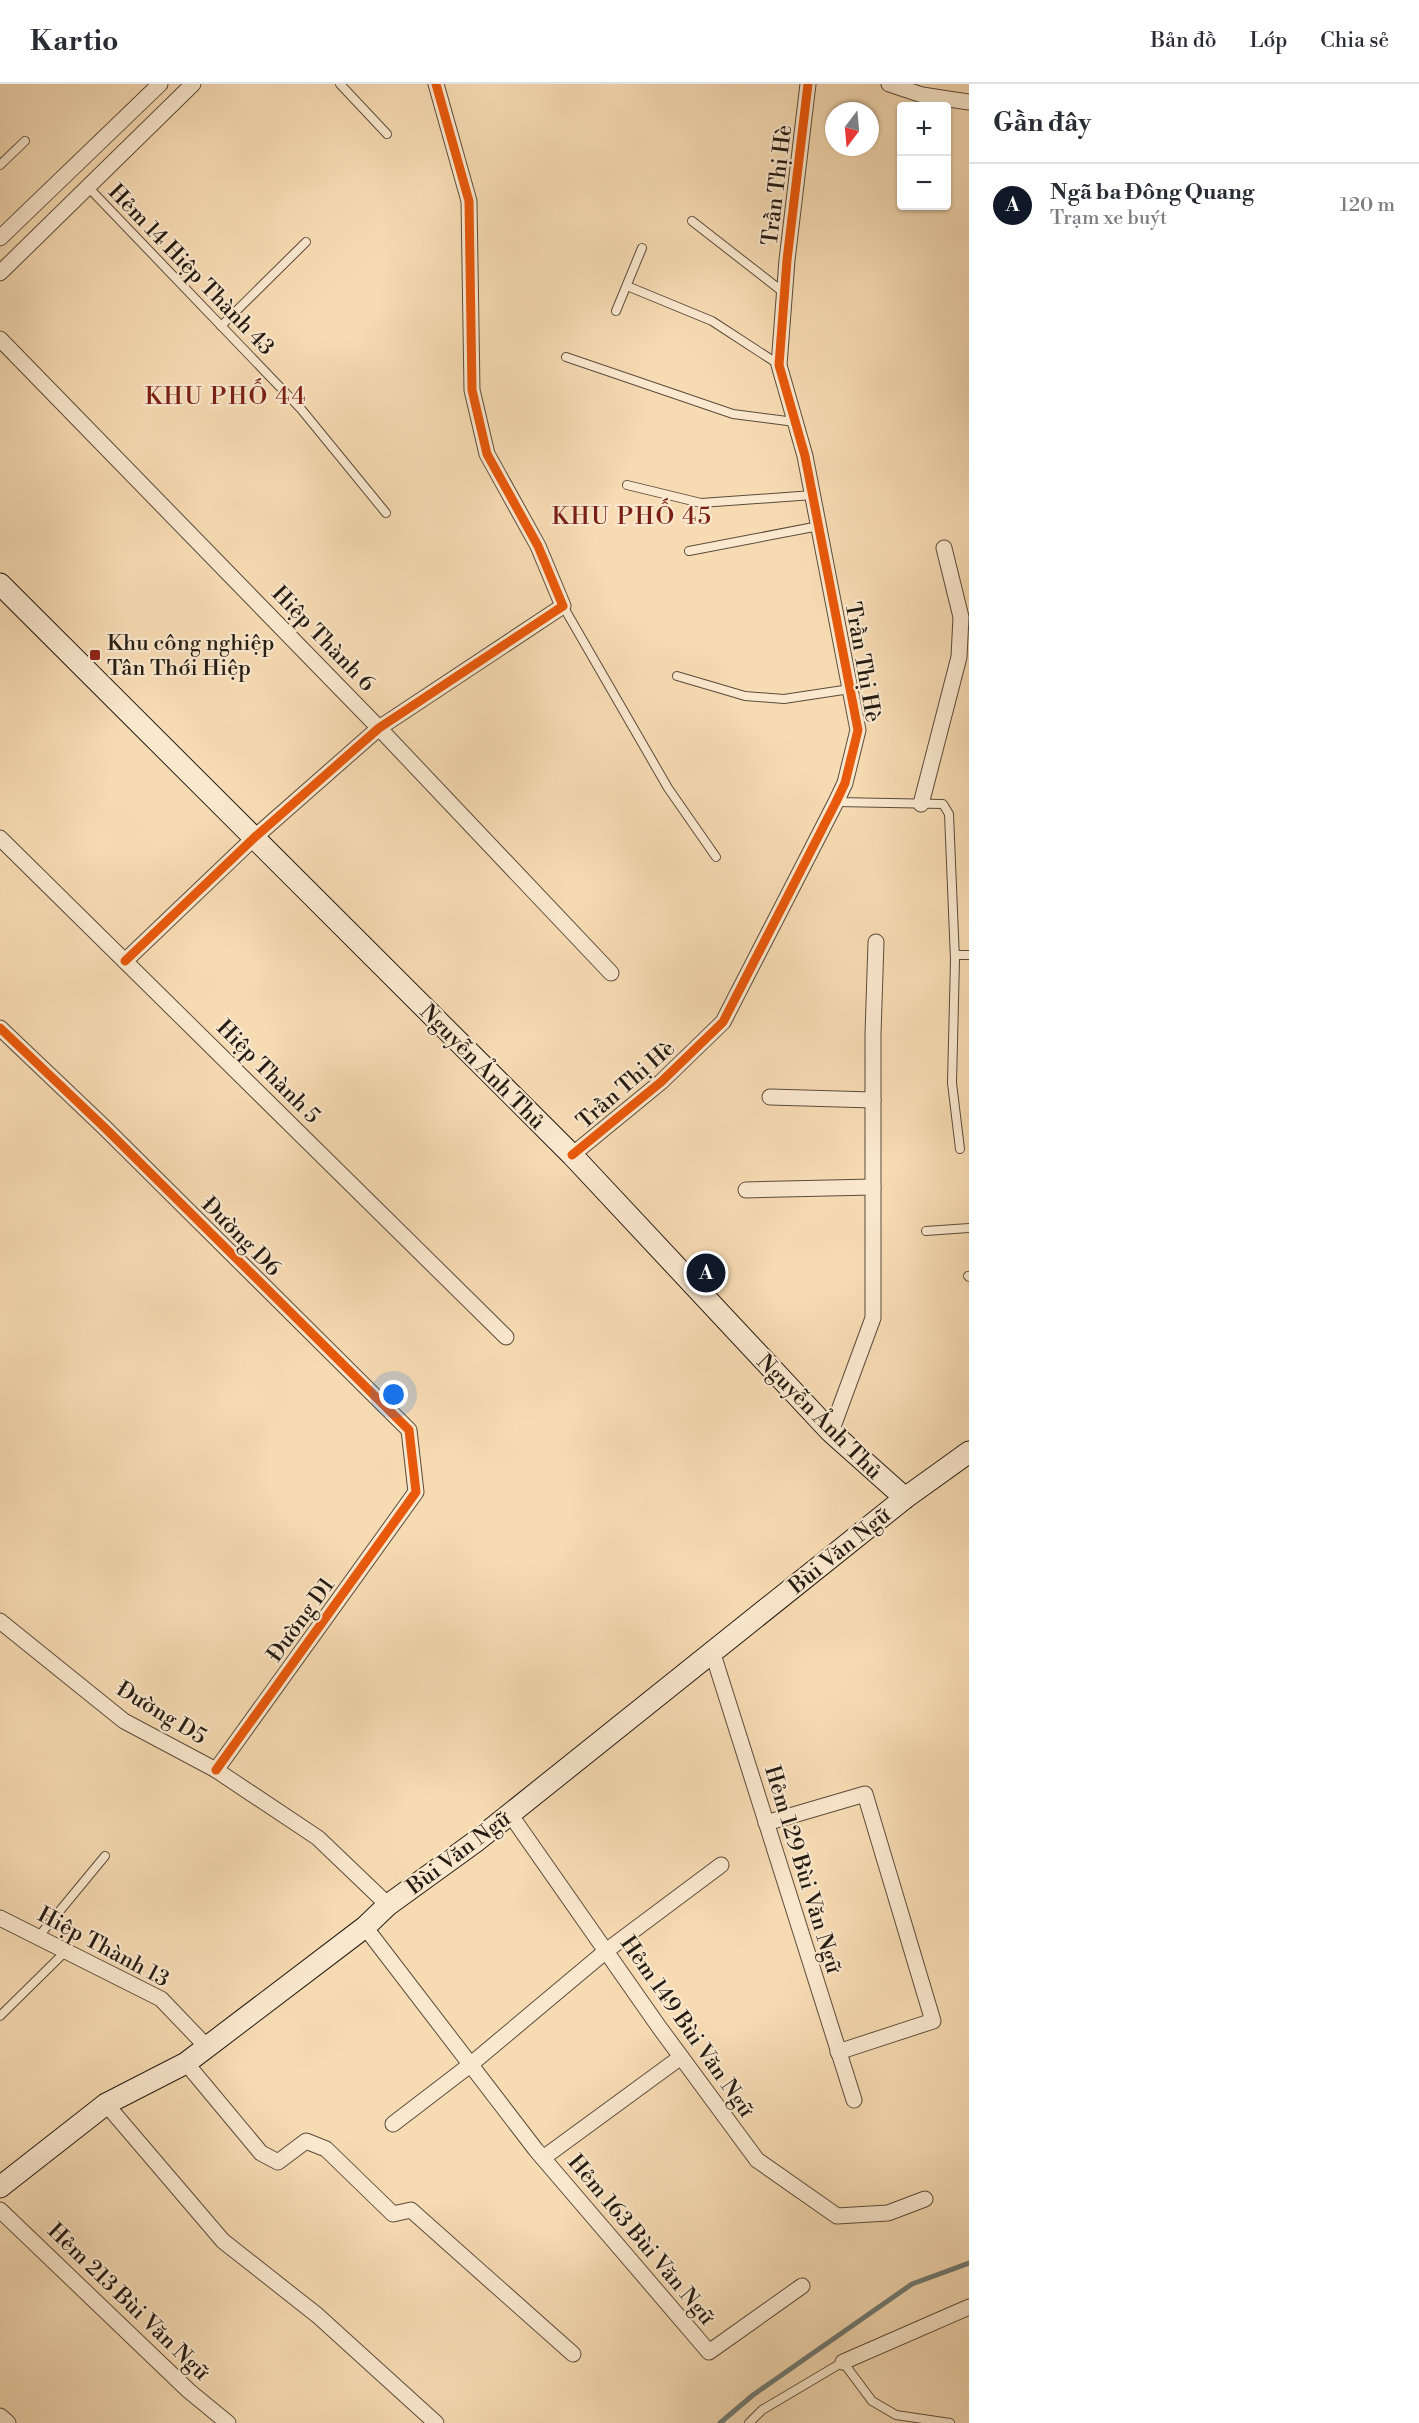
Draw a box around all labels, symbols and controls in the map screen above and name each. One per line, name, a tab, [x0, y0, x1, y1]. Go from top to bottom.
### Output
text: Kartio	[30, 24, 119, 59]
text: Bản đồ	[1151, 28, 1217, 54]
text: Lớp	[1250, 28, 1287, 54]
text: Chia sẻ	[1320, 28, 1389, 54]
north arrow	[825, 102, 879, 156]
map controls	[897, 102, 951, 210]
button: +	[897, 102, 951, 156]
text: Gần đây	[993, 107, 1091, 139]
street label: Trần Thị Hè	[757, 123, 798, 247]
button: −	[897, 156, 951, 210]
street label: Hẻm 14 Hiệp Thành 43	[102, 179, 280, 361]
text: Ngã ba Đông Quang	[1050, 179, 1254, 206]
text: A	[1005, 193, 1020, 218]
text: 120 m	[1340, 193, 1395, 218]
text: Trạm xe buýt	[1050, 206, 1167, 231]
district label: KHU PHỐ 44	[145, 378, 307, 412]
district label: KHU PHỐ 45	[551, 498, 713, 532]
street label: Hiệp Thành 6	[266, 581, 380, 698]
street label: Trần Thị Hè	[839, 600, 886, 724]
place label: Khu công nghiệp Tân Thới Hiệp	[107, 630, 274, 682]
marker: Khu công nghiệp Tân Thới Hiệp	[88, 648, 102, 662]
street label: Nguyễn Ảnh Thủ	[414, 998, 551, 1136]
street label: Hiệp Thành 5	[211, 1015, 325, 1129]
street label: Trần Thị Hè	[571, 1035, 681, 1135]
street label: Đường D6	[196, 1192, 286, 1282]
pin: A	[686, 1250, 726, 1296]
street label: Nguyễn Ảnh Thủ	[751, 1348, 888, 1486]
your location	[379, 1380, 408, 1409]
street label: Bùi Văn Ngữ	[783, 1502, 896, 1601]
street label: Đường D1	[262, 1572, 341, 1667]
street label: Đường D5	[111, 1676, 211, 1751]
street label: Hẻm 129 Bùi Văn Ngữ	[758, 1762, 847, 1977]
street label: Bùi Văn Ngữ	[401, 1805, 516, 1902]
street label: Hiệp Thành 13	[33, 1901, 174, 1993]
street label: Hẻm 149 Bùi Văn Ngữ	[614, 1931, 760, 2123]
street label: Hẻm 163 Bùi Văn Ngữ	[562, 2149, 720, 2331]
street label: Hẻm 213 Bùi Văn Ngữ	[42, 2218, 215, 2387]

